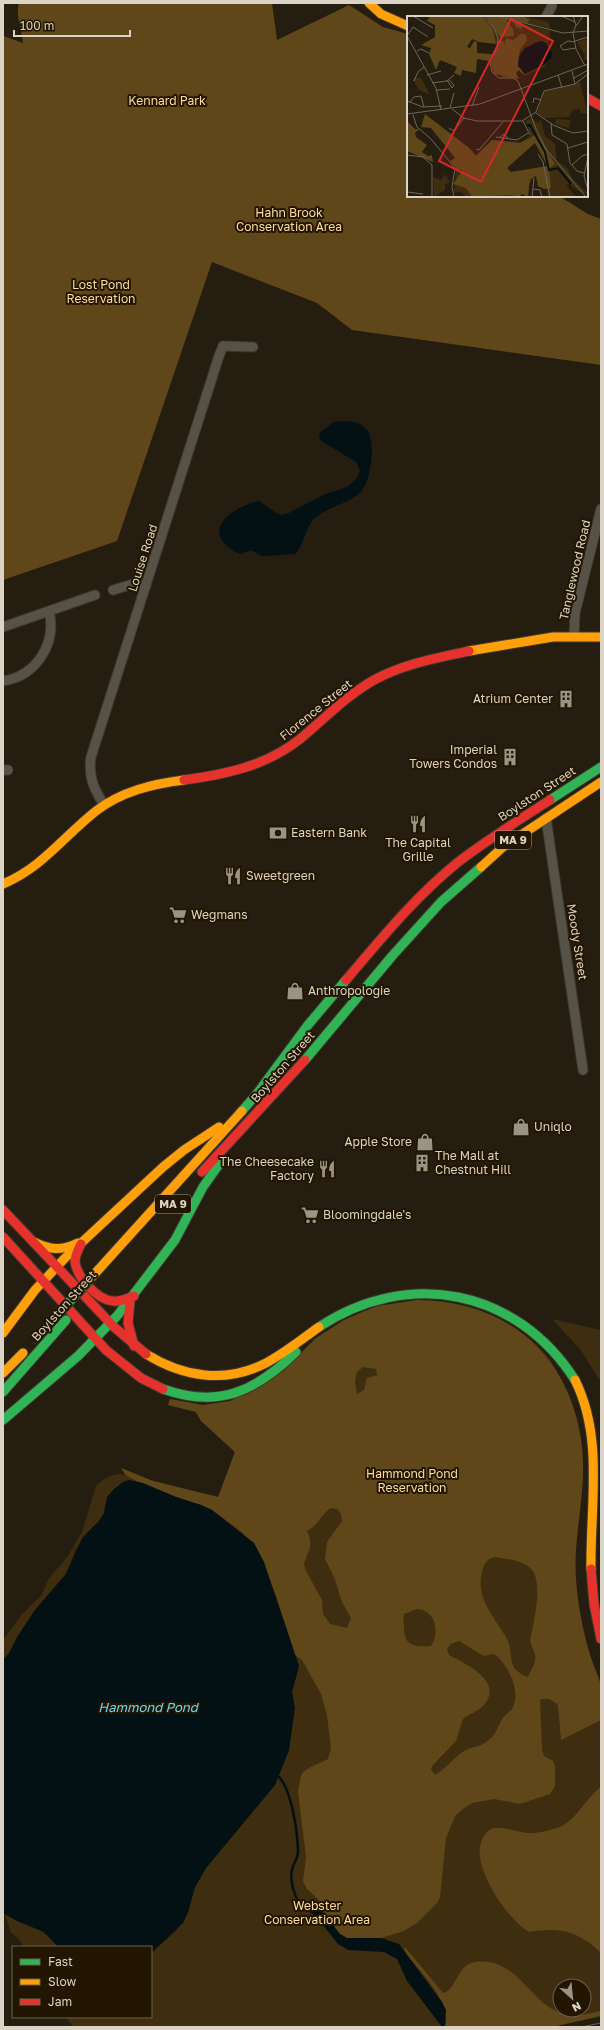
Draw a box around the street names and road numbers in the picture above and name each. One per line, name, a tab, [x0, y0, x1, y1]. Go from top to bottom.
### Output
street label: Tanglewood Road	[556, 518, 593, 621]
street label: Louise Road	[125, 522, 160, 594]
street label: Florence Street	[276, 676, 355, 743]
street label: Boylston Street	[495, 763, 579, 824]
road number: MA 9	[495, 831, 531, 849]
street label: Moody Street	[564, 903, 591, 981]
street label: Boylston Street	[247, 1028, 318, 1105]
road number: MA 9	[155, 1195, 191, 1213]
street label: Boylston Street	[28, 1267, 99, 1344]

